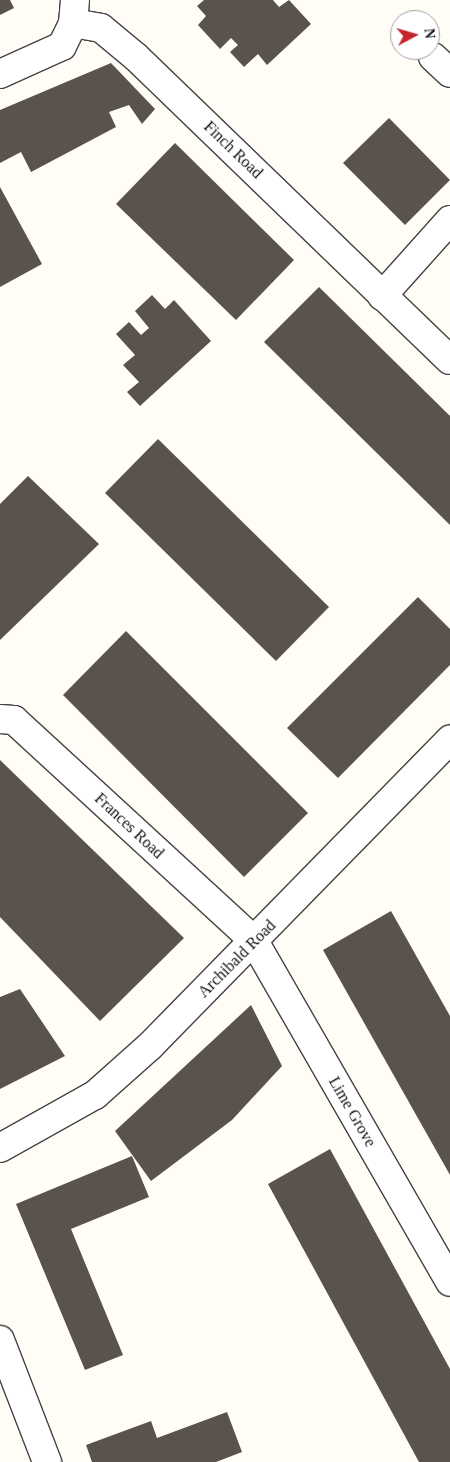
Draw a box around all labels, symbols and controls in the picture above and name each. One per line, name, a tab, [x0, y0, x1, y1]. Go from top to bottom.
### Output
north arrow	[390, 10, 440, 60]
text: N	[421, 28, 437, 39]
street label: Finch Road	[200, 117, 266, 183]
street label: Frances Road	[90, 789, 168, 863]
street label: Archibald Road	[194, 916, 280, 1002]
street label: Lime Grove	[324, 1074, 380, 1150]

